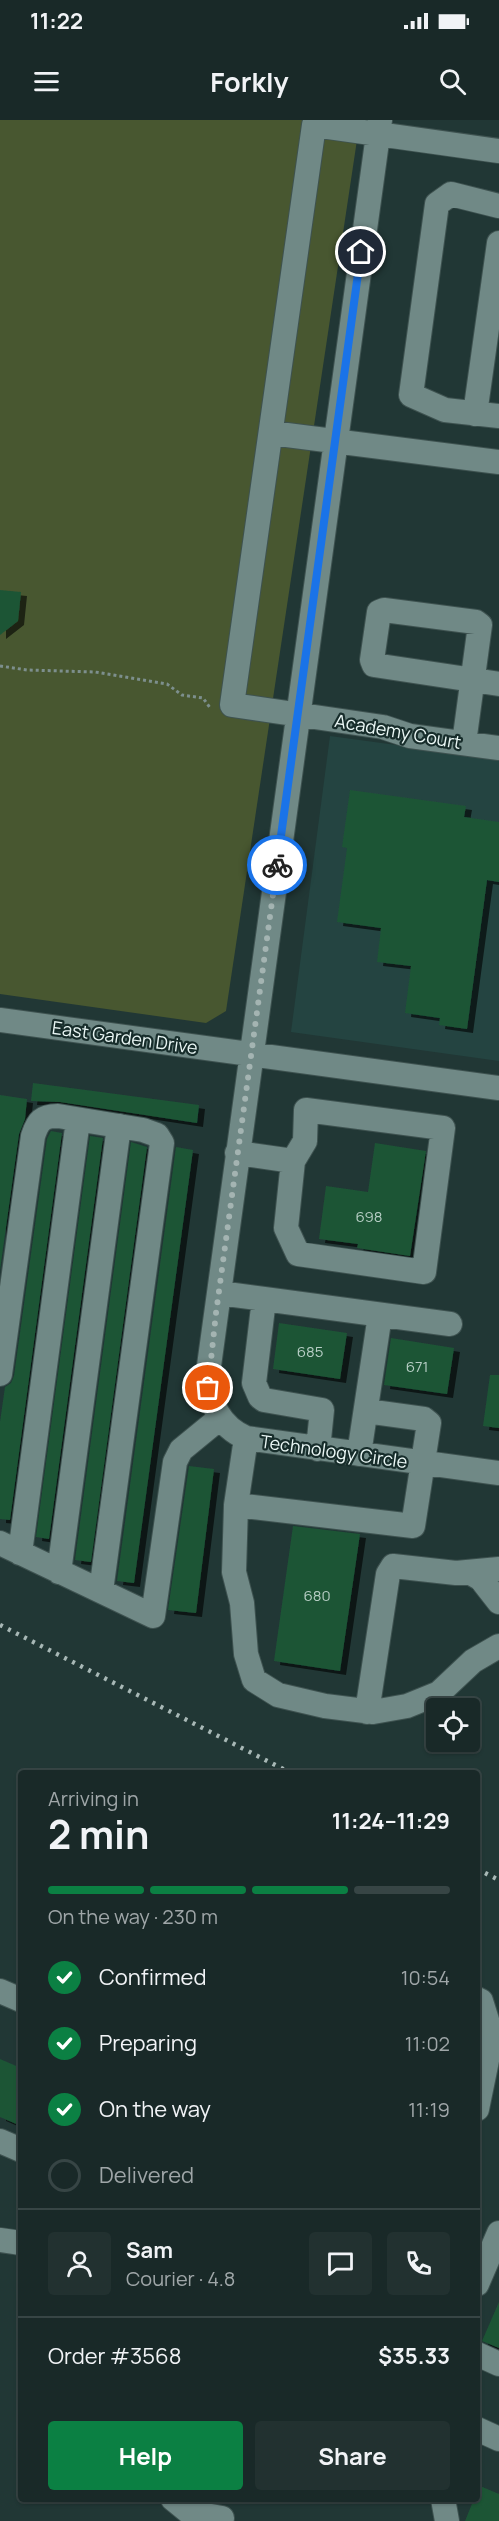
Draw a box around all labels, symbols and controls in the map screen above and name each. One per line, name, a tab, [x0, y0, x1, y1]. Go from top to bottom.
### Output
text: 11:22	[30, 6, 83, 36]
text: Forkly	[210, 63, 289, 100]
icon: menu	[30, 65, 63, 98]
icon: search	[436, 65, 469, 98]
pin	[335, 226, 386, 277]
icon: home	[344, 235, 377, 268]
street label: Academy Court	[333, 708, 463, 754]
courier	[247, 835, 307, 895]
icon: bike	[261, 849, 294, 882]
street label: East Garden Drive	[51, 1015, 199, 1059]
house number: 698	[355, 1206, 383, 1227]
house number: 685	[297, 1341, 323, 1362]
house number: 671	[406, 1356, 428, 1377]
pin	[182, 1362, 233, 1413]
icon: bag	[191, 1371, 224, 1404]
street label: Technology Circle	[259, 1429, 409, 1473]
house number: 680	[303, 1585, 331, 1606]
map controls	[426, 1698, 480, 1752]
button: locate	[426, 1698, 480, 1752]
text: Arriving in	[48, 1785, 139, 1812]
text: 11:24–11:29	[332, 1806, 450, 1836]
text: 2 min	[48, 1807, 149, 1861]
text: On the way · 230 m	[48, 1903, 218, 1930]
icon: check	[48, 1961, 81, 1994]
text: Confirmed	[99, 1962, 207, 1992]
text: 10:54	[401, 1964, 450, 1991]
icon: check	[48, 2027, 81, 2060]
text: Preparing	[99, 2028, 197, 2058]
text: 11:02	[405, 2030, 450, 2057]
icon: check	[48, 2093, 81, 2126]
text: On the way	[99, 2094, 211, 2124]
text: 11:19	[408, 2096, 450, 2123]
text: Delivered	[99, 2160, 194, 2190]
button: person	[48, 2232, 111, 2295]
button: chat	[309, 2232, 372, 2295]
button: phone	[387, 2232, 450, 2295]
text: Sam	[126, 2235, 173, 2265]
text: Courier · 4.8	[126, 2265, 235, 2292]
text: Order #3568	[48, 2341, 181, 2371]
text: $35.33	[378, 2341, 450, 2371]
button: Help	[48, 2421, 243, 2490]
button: Share	[255, 2421, 450, 2490]

